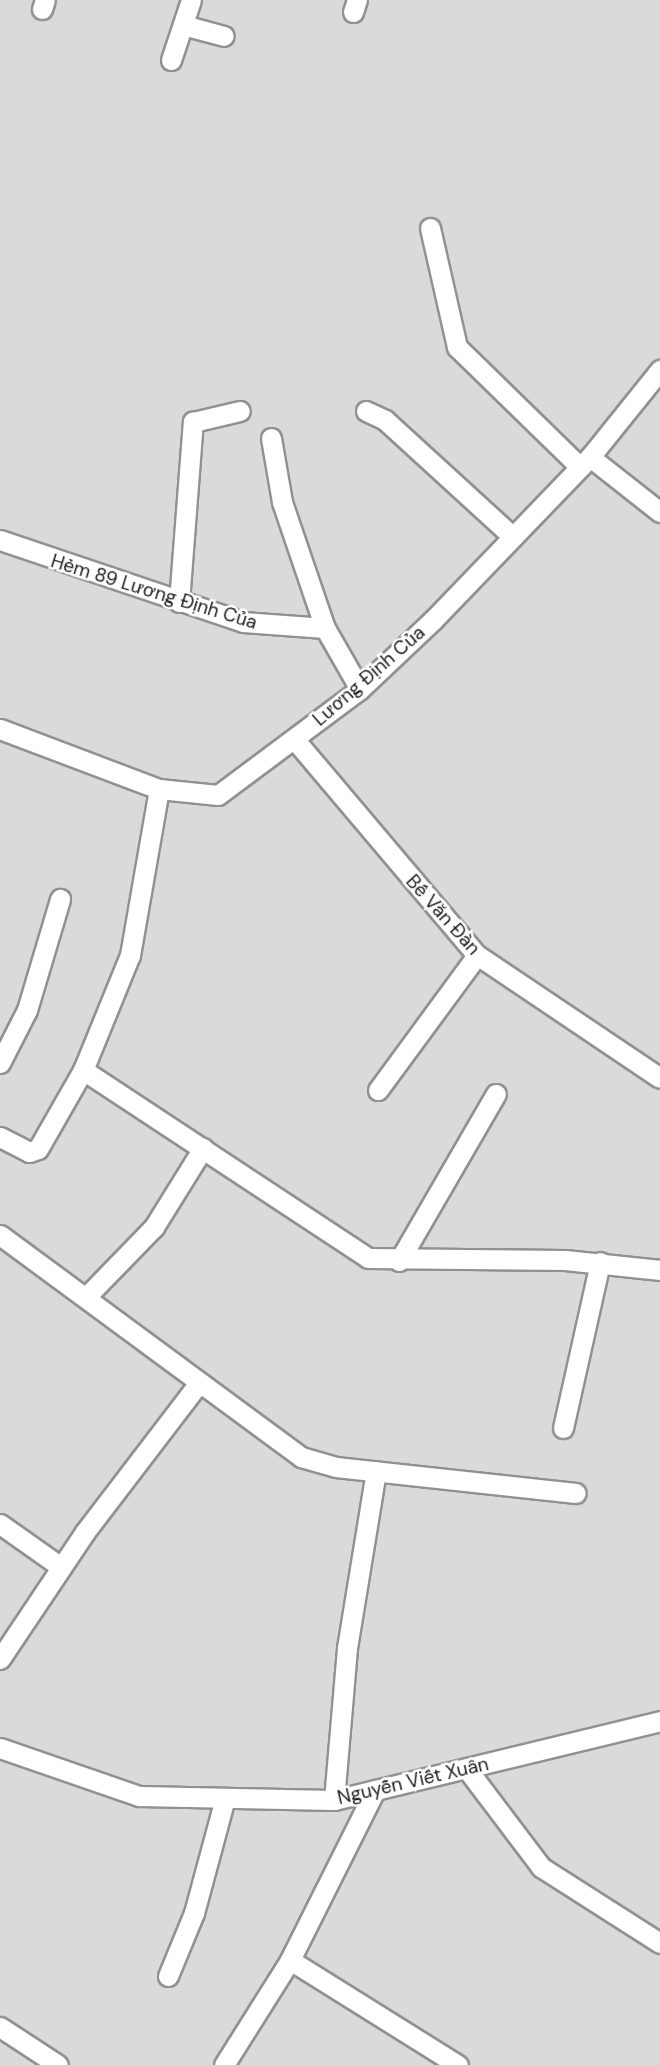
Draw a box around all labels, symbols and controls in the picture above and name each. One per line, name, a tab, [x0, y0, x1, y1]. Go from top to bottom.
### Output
street label: Hẻm 89 Lương Định Của	[48, 550, 260, 634]
street label: Lương Định Của	[308, 621, 430, 731]
street label: Bế Văn Đàn	[401, 870, 485, 960]
street label: Nguyễn Viết Xuân	[335, 1753, 491, 1809]

